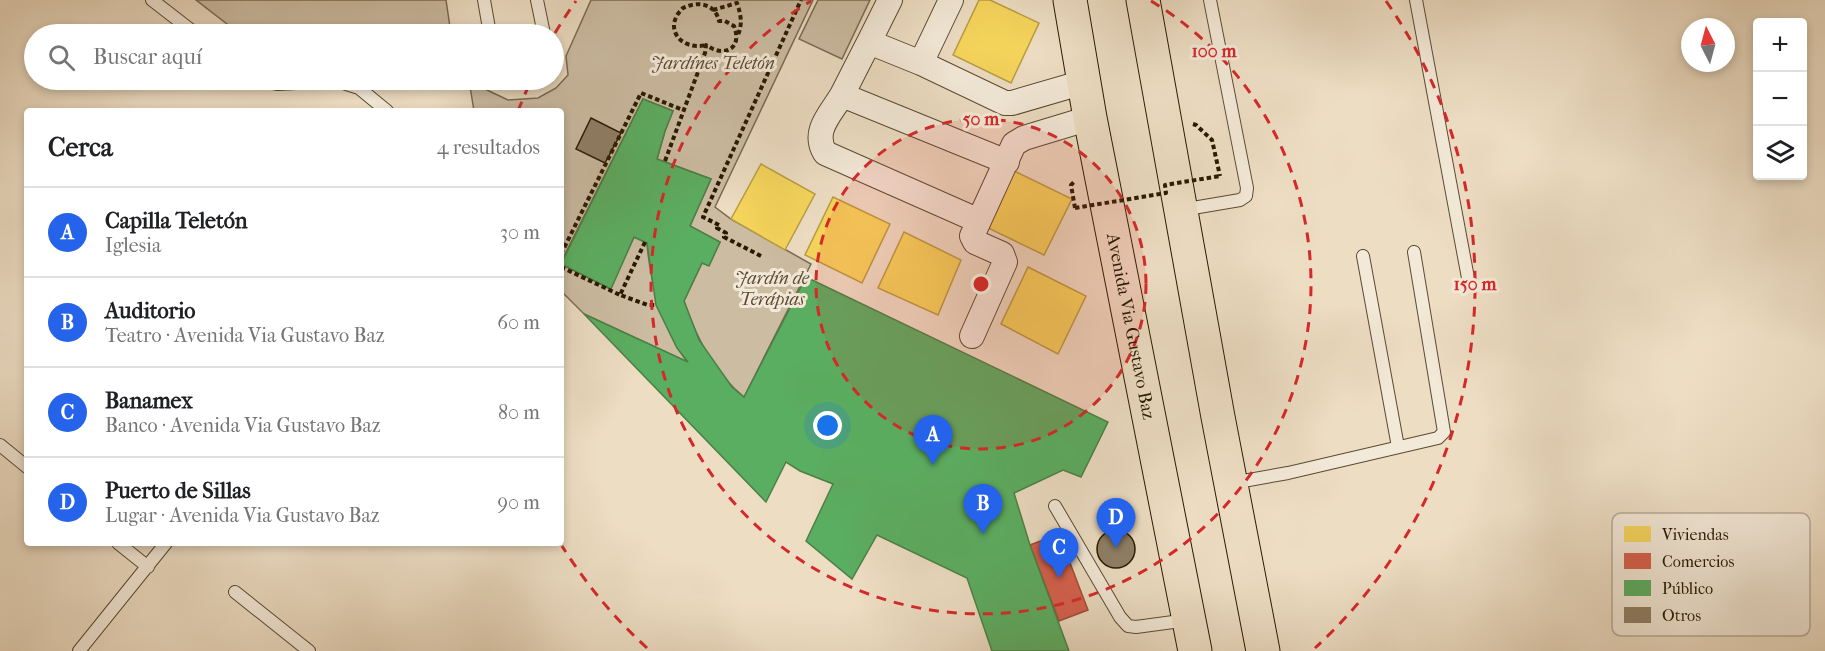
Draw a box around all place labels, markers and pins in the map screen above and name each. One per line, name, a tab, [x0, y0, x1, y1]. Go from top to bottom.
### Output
centre of rings	[971, 274, 991, 294]
pin: A	[914, 416, 952, 465]
pin: B	[964, 484, 1002, 534]
pin: D	[1096, 498, 1136, 548]
pin: C	[1040, 528, 1078, 578]

